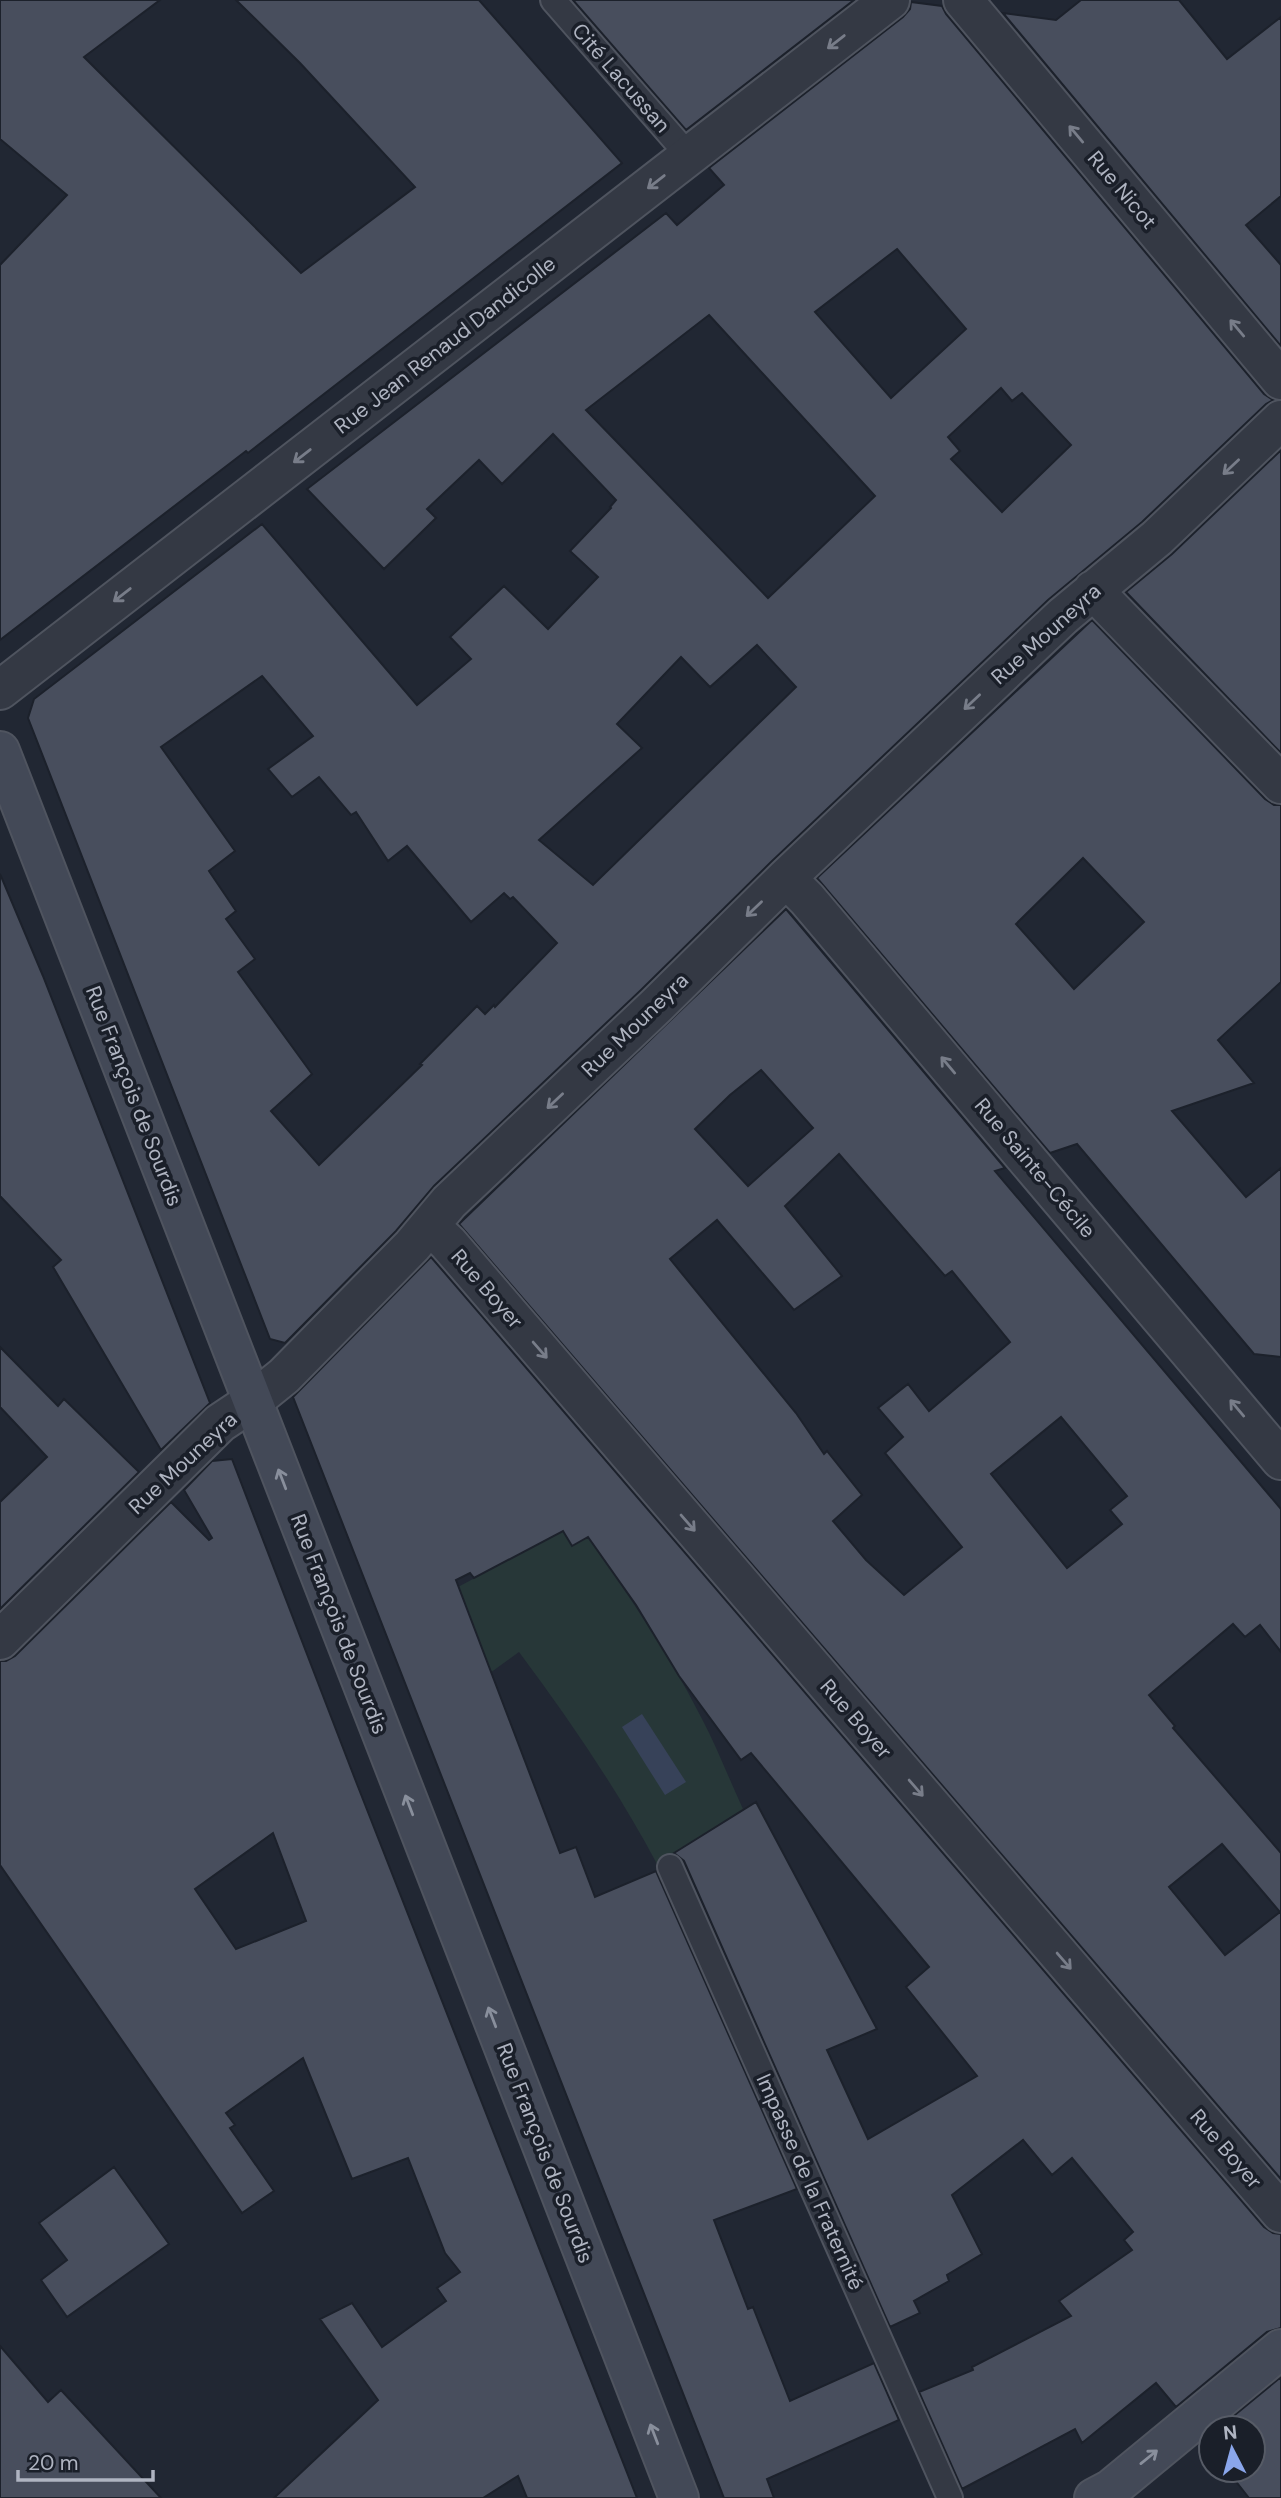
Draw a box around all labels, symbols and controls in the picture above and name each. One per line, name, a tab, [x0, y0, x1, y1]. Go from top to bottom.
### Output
street label: Cité Lacussan	[566, 17, 676, 139]
one-way arrow	[827, 34, 846, 49]
one-way arrow	[1068, 126, 1083, 144]
street label: Rue Nicot	[1081, 145, 1163, 235]
one-way arrow	[648, 174, 666, 189]
street label: Rue Jean Renaud Dandicolle	[329, 250, 561, 440]
one-way arrow	[1229, 319, 1245, 337]
one-way arrow	[293, 448, 312, 463]
one-way arrow	[1223, 458, 1240, 475]
street label: Rue Mouneyra	[985, 577, 1107, 691]
one-way arrow	[114, 588, 132, 603]
one-way arrow	[964, 693, 981, 710]
one-way arrow	[746, 901, 763, 918]
street label: Rue Mouneyra	[575, 967, 695, 1083]
street label: Rue François de Sourdis	[79, 982, 189, 1210]
one-way arrow	[940, 1057, 956, 1075]
street label: Rue Sainte-Cécile	[968, 1092, 1102, 1244]
one-way arrow	[547, 1093, 564, 1110]
street label: Rue Boyer	[445, 1243, 529, 1335]
one-way arrow	[532, 1341, 548, 1359]
one-way arrow	[1229, 1399, 1245, 1417]
street label: Rue Mouneyra	[123, 1405, 243, 1521]
one-way arrow	[275, 1468, 288, 1490]
street label: Rue François de Sourdis	[284, 1510, 394, 1738]
one-way arrow	[680, 1514, 696, 1532]
street label: Rue Boyer	[814, 1673, 898, 1765]
one-way arrow	[908, 1779, 924, 1797]
one-way arrow	[402, 1794, 415, 1816]
one-way arrow	[1056, 1952, 1072, 1970]
one-way arrow	[484, 2006, 497, 2028]
street label: Rue François de Sourdis	[490, 2039, 600, 2267]
street label: Impasse de la Fraternité	[750, 2069, 870, 2295]
street label: Rue Boyer	[1184, 2103, 1268, 2195]
north arrow	[1197, 2414, 1267, 2484]
text: N	[1222, 2419, 1238, 2446]
one-way arrow	[646, 2424, 659, 2446]
scale bar	[18, 2438, 152, 2482]
text: 20 m	[28, 2449, 79, 2477]
one-way arrow	[1139, 2449, 1157, 2465]

